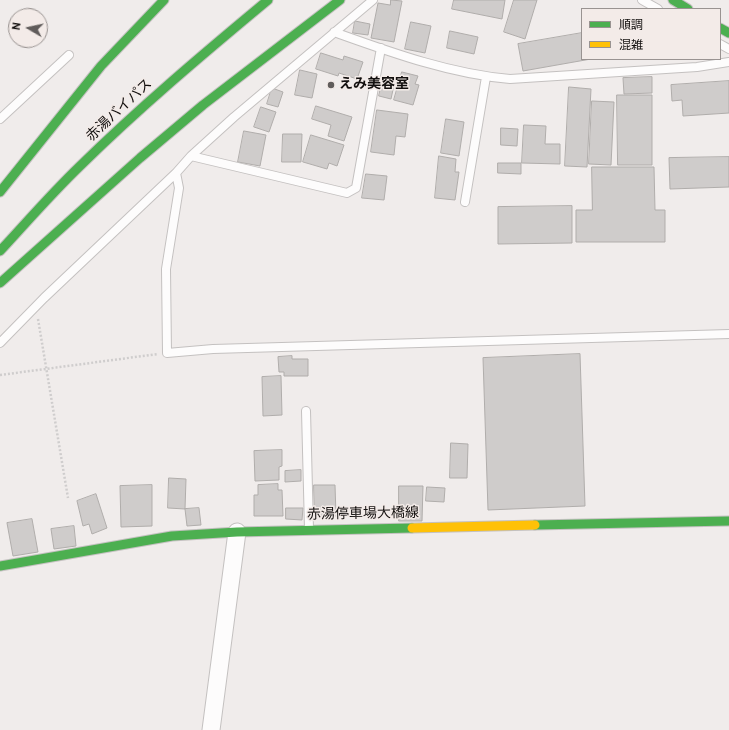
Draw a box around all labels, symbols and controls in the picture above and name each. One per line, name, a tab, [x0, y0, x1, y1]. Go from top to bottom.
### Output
north arrow	[8, 8, 48, 48]
legend	[581, 8, 721, 60]
text: 順調	[619, 18, 643, 34]
text: N	[10, 21, 25, 31]
text: 混雑	[619, 38, 643, 54]
street label: 赤湯バイパス	[84, 76, 156, 146]
place label: えみ美容室	[339, 77, 409, 93]
marker: えみ美容室	[326, 80, 336, 90]
street label: 赤湯停車場大橋線	[307, 506, 419, 524]

